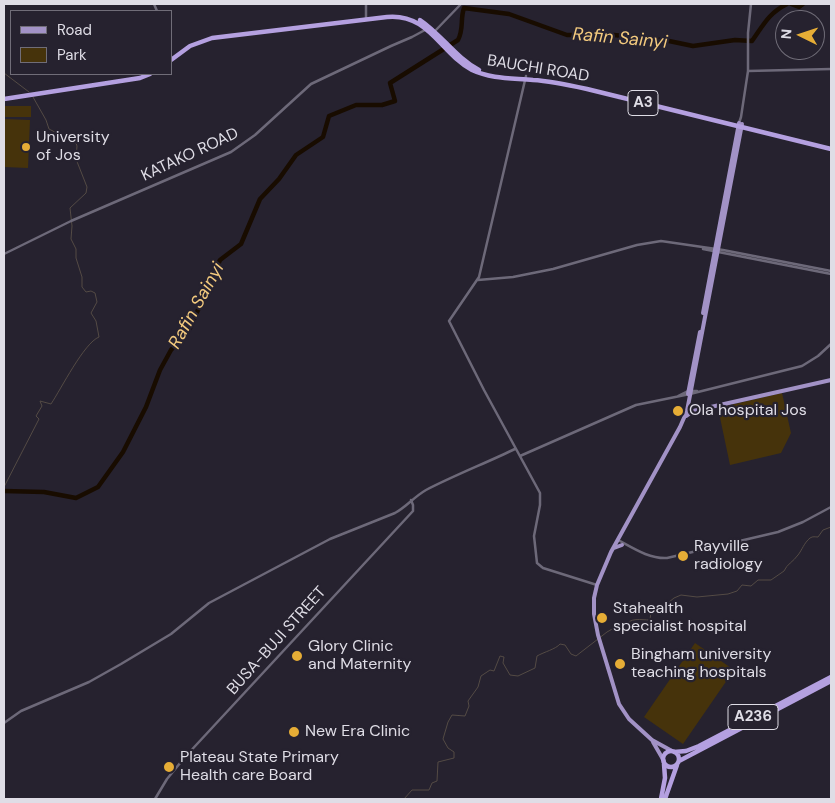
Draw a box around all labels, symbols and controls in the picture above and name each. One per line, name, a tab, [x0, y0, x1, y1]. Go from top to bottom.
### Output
legend	[10, 10, 172, 75]
north arrow	[775, 10, 825, 60]
text: Road	[57, 20, 92, 40]
water label: Rafin Sainyi	[572, 24, 668, 54]
text: N	[777, 28, 795, 40]
text: Park	[57, 45, 87, 65]
street label: BAUCHI ROAD	[486, 51, 590, 87]
road number: A3	[628, 90, 658, 116]
street label: KATAKO ROAD	[138, 124, 242, 186]
place label: University of Jos	[36, 128, 110, 166]
marker: University of Jos	[20, 141, 32, 153]
water label: Rafin Sainyi	[164, 259, 230, 353]
place label: Ola hospital Jos	[689, 401, 807, 421]
marker: Ola hospital Jos	[671, 404, 685, 418]
place label: Rayville radiology	[694, 537, 763, 575]
marker: Rayville radiology	[676, 549, 690, 563]
street label: BUSA-BUJI STREET	[223, 583, 331, 699]
place label: Stahealth specialist hospital	[613, 599, 747, 637]
marker: Stahealth specialist hospital	[595, 611, 609, 625]
place label: Glory Clinic and Maternity	[308, 637, 411, 675]
place label: Bingham university teaching hospitals	[631, 645, 771, 683]
marker: Glory Clinic and Maternity	[290, 649, 304, 663]
marker: Bingham university teaching hospitals	[613, 657, 627, 671]
road number: A236	[728, 704, 778, 730]
place label: New Era Clinic	[305, 722, 410, 742]
marker: New Era Clinic	[287, 725, 301, 739]
place label: Plateau State Primary Health care Board	[180, 748, 339, 786]
marker: Plateau State Primary Health care Board	[162, 760, 176, 774]

